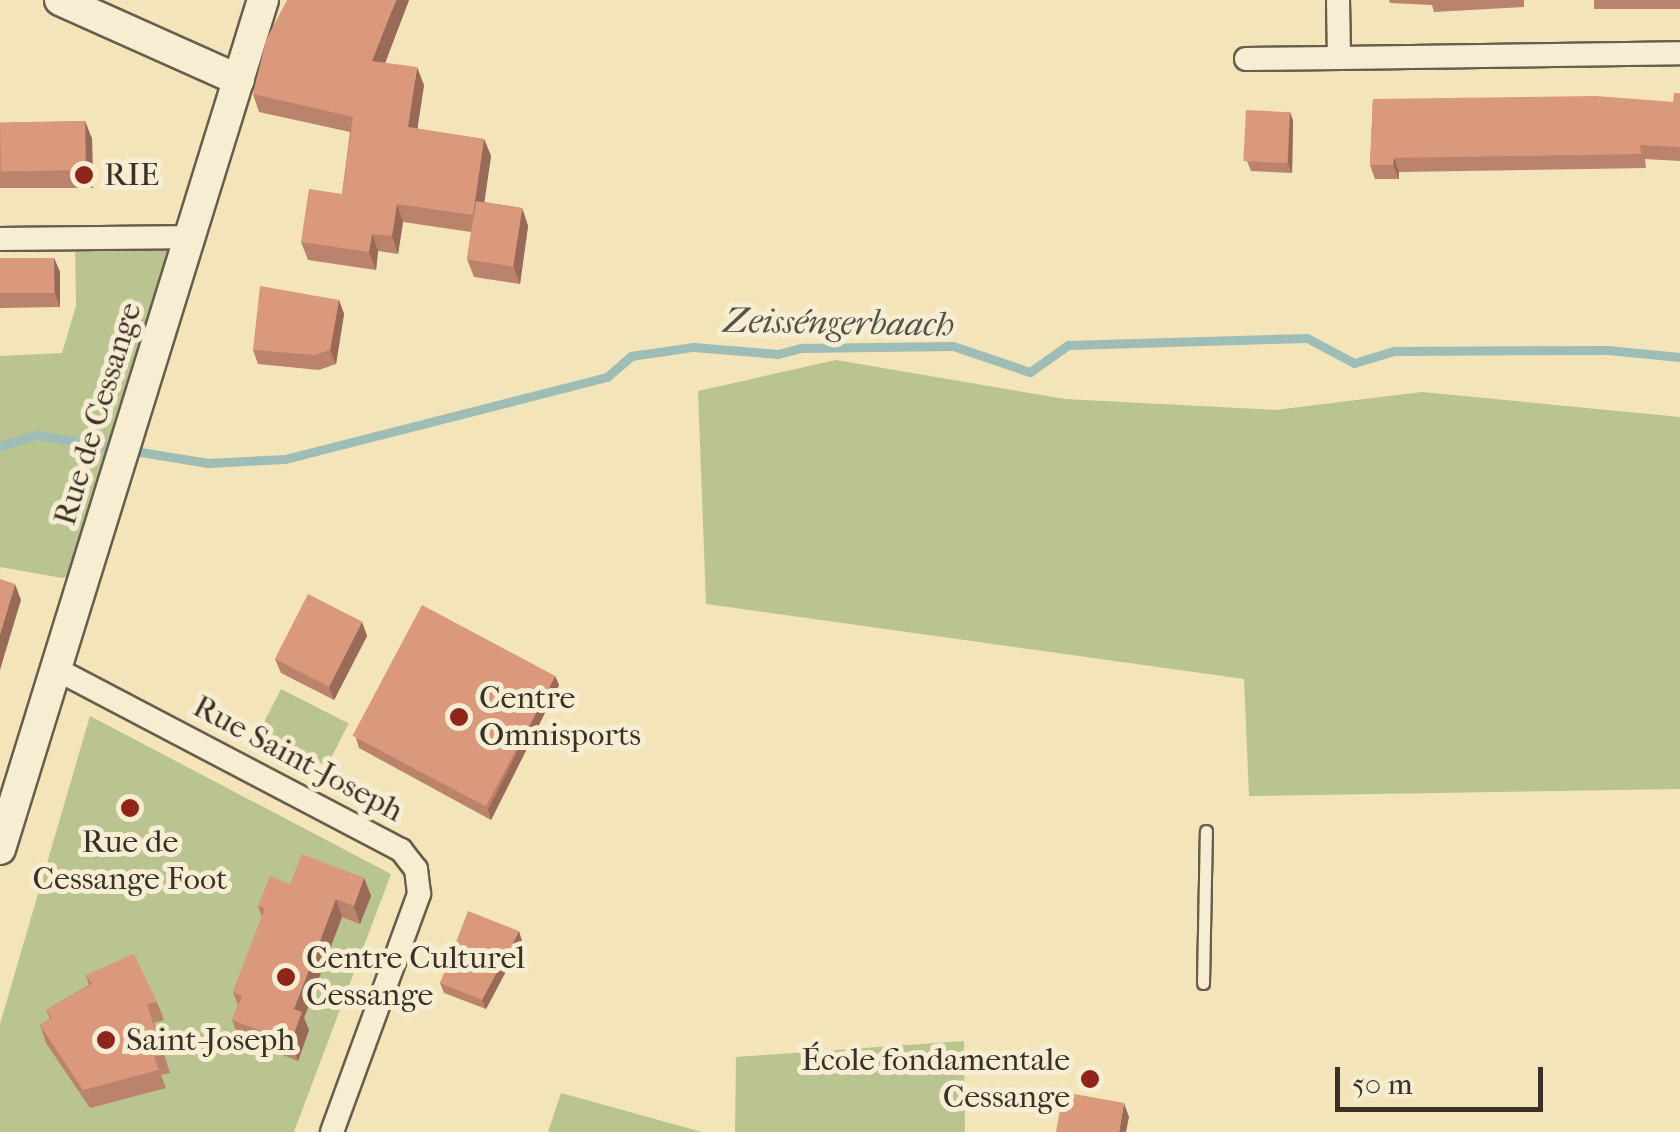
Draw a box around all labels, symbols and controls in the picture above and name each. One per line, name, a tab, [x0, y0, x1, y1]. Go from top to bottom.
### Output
place label: RIE	[104, 156, 159, 194]
marker: RIE	[73, 164, 95, 186]
street label: Rue de Cessange	[46, 298, 150, 530]
water label: Zeisséngerbaach	[723, 300, 955, 346]
place label: Centre Omnisports	[479, 680, 641, 755]
street label: Rue Saint-Joseph	[186, 687, 410, 831]
marker: Centre Omnisports	[448, 706, 470, 728]
marker: Rue de Cessange Foot	[119, 797, 141, 819]
place label: Rue de Cessange Foot	[33, 824, 227, 899]
place label: Centre Culturel Cessange	[306, 940, 525, 1015]
marker: Centre Culturel Cessange	[275, 966, 297, 988]
place label: Saint-Joseph	[126, 1021, 295, 1059]
marker: Saint-Joseph	[95, 1029, 117, 1051]
place label: École fondamentale Cessange	[801, 1042, 1070, 1117]
scale bar	[1340, 1047, 1548, 1109]
text: 50 m	[1352, 1067, 1413, 1102]
marker: École fondamentale Cessange	[1079, 1068, 1101, 1090]

